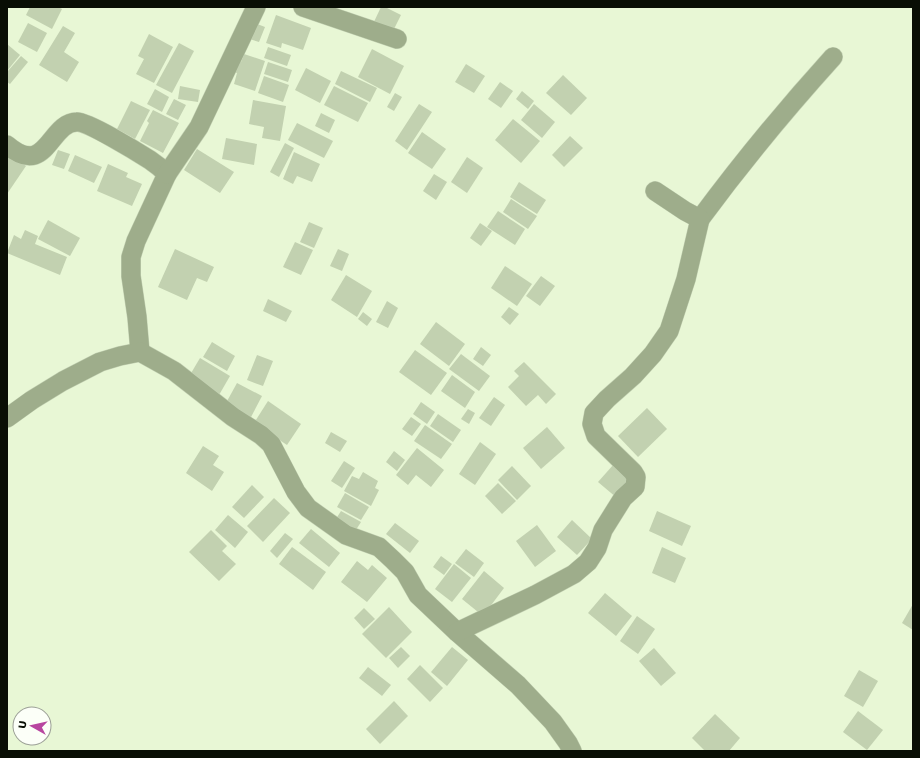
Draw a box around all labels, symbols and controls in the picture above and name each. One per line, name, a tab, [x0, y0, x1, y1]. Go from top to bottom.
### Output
north arrow	[12, 706, 52, 746]
text: U	[16, 720, 30, 729]

